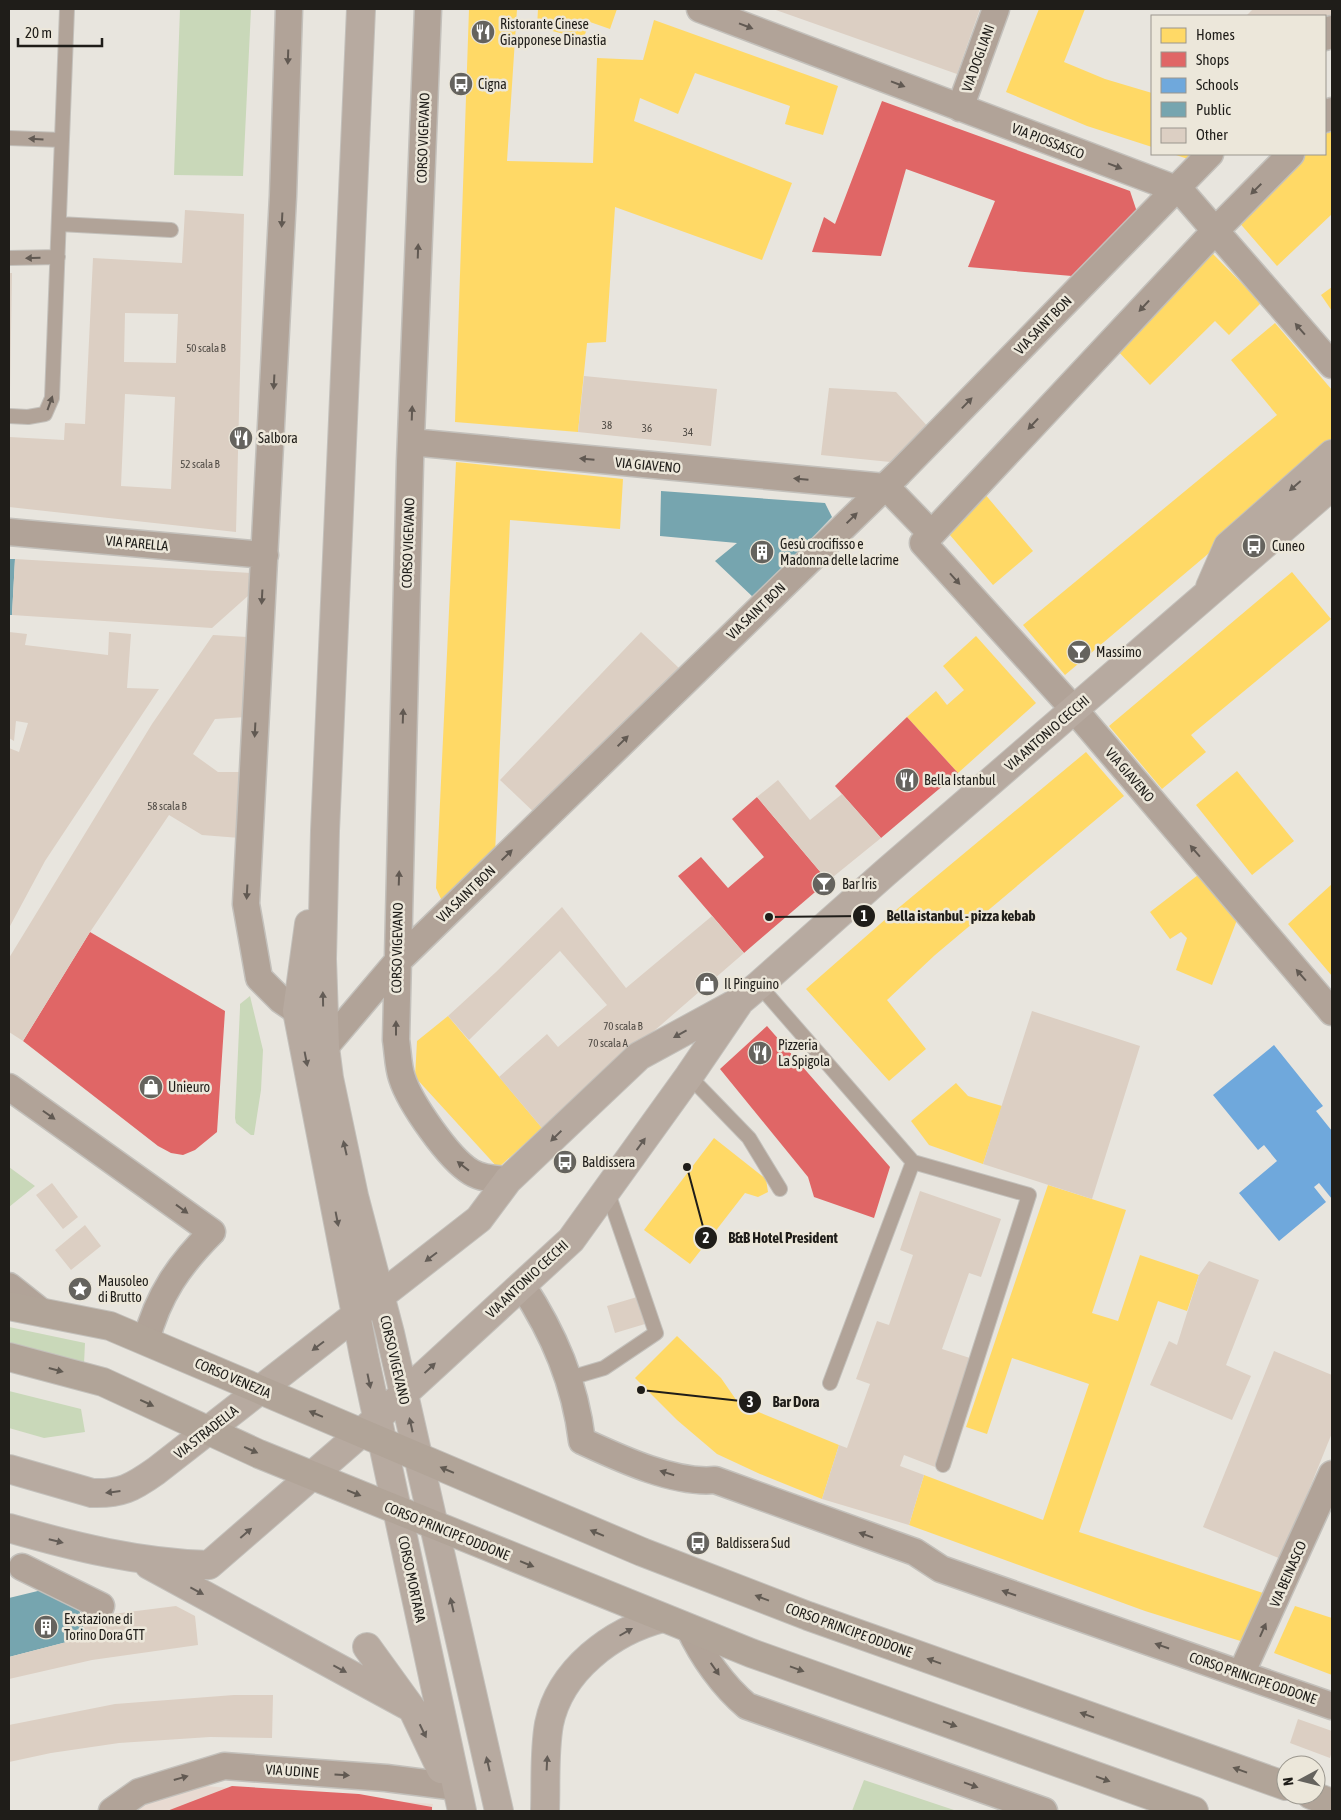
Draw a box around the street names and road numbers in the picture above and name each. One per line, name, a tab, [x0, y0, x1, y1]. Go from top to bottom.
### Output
street label: VIA DOGLIANI	[958, 22, 998, 94]
street label: CORSO VIGEVANO	[413, 92, 433, 184]
street label: VIA PIOSSASCO	[1009, 120, 1087, 162]
street label: VIA SAINT BON	[1011, 292, 1075, 358]
street label: VIA GIAVENO	[614, 454, 682, 476]
street label: CORSO VIGEVANO	[398, 497, 418, 589]
street label: VIA PARELLA	[105, 532, 169, 554]
street label: VIA SAINT BON	[723, 579, 789, 643]
street label: VIA ANTONIO CECCHI	[1002, 692, 1092, 774]
street label: VIA GIAVENO	[1102, 745, 1158, 805]
street label: VIA SAINT BON	[433, 862, 499, 926]
street label: CORSO VIGEVANO	[388, 902, 406, 994]
street label: VIA ANTONIO CECCHI	[483, 1237, 571, 1321]
street label: CORSO VIGEVANO	[377, 1314, 413, 1406]
street label: CORSO VENEZIA	[193, 1355, 274, 1401]
street label: VIA STRADELLA	[171, 1402, 241, 1462]
street label: CORSO PRINCIPE ODDONE	[382, 1499, 512, 1563]
street label: CORSO MORTARA	[395, 1534, 429, 1624]
street label: VIA BEINASCO	[1266, 1539, 1310, 1609]
street label: CORSO PRINCIPE ODDONE	[783, 1600, 915, 1660]
street label: CORSO PRINCIPE ODDONE	[1187, 1649, 1319, 1707]
street label: VIA UDINE	[265, 1761, 319, 1781]

